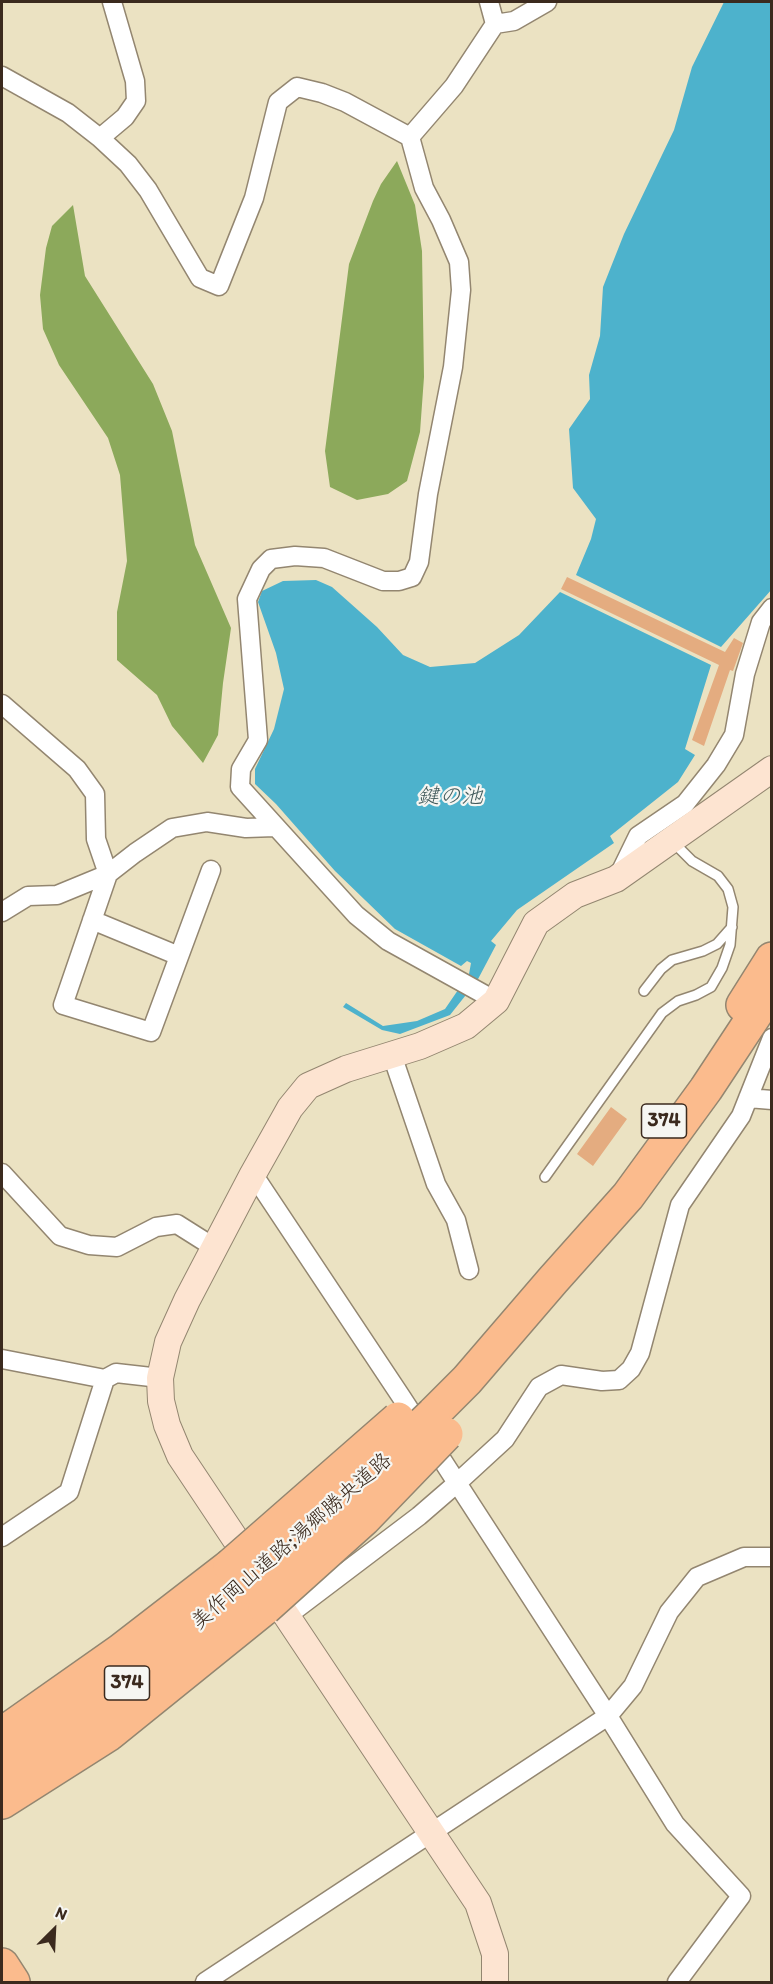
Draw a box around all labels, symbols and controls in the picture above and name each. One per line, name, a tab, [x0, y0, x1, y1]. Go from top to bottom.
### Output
water label: 鍵の池	[417, 784, 483, 810]
road number: 374	[642, 1104, 686, 1138]
street label: 美作岡山道路;湯郷勝央道路	[187, 1448, 397, 1636]
road number: 374	[104, 1666, 150, 1700]
north arrow	[24, 1900, 84, 1960]
text: N	[53, 1902, 70, 1924]

